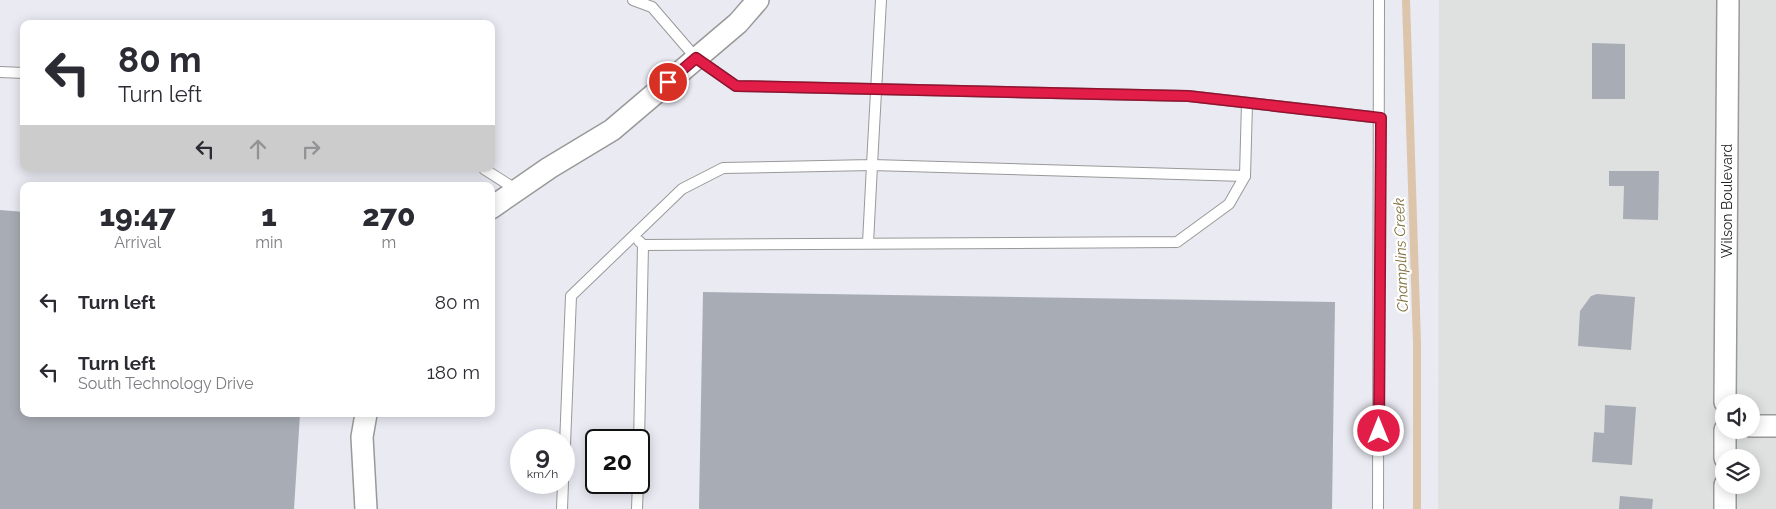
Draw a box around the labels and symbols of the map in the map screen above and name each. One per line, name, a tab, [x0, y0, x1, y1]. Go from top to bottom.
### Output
pin	[647, 61, 689, 103]
street label: Wilson Boulevard	[1719, 144, 1735, 258]
water label: Champlins Creek	[1390, 198, 1412, 312]
position arrow	[1352, 404, 1404, 456]
speed limit sign: 20	[585, 429, 650, 494]

